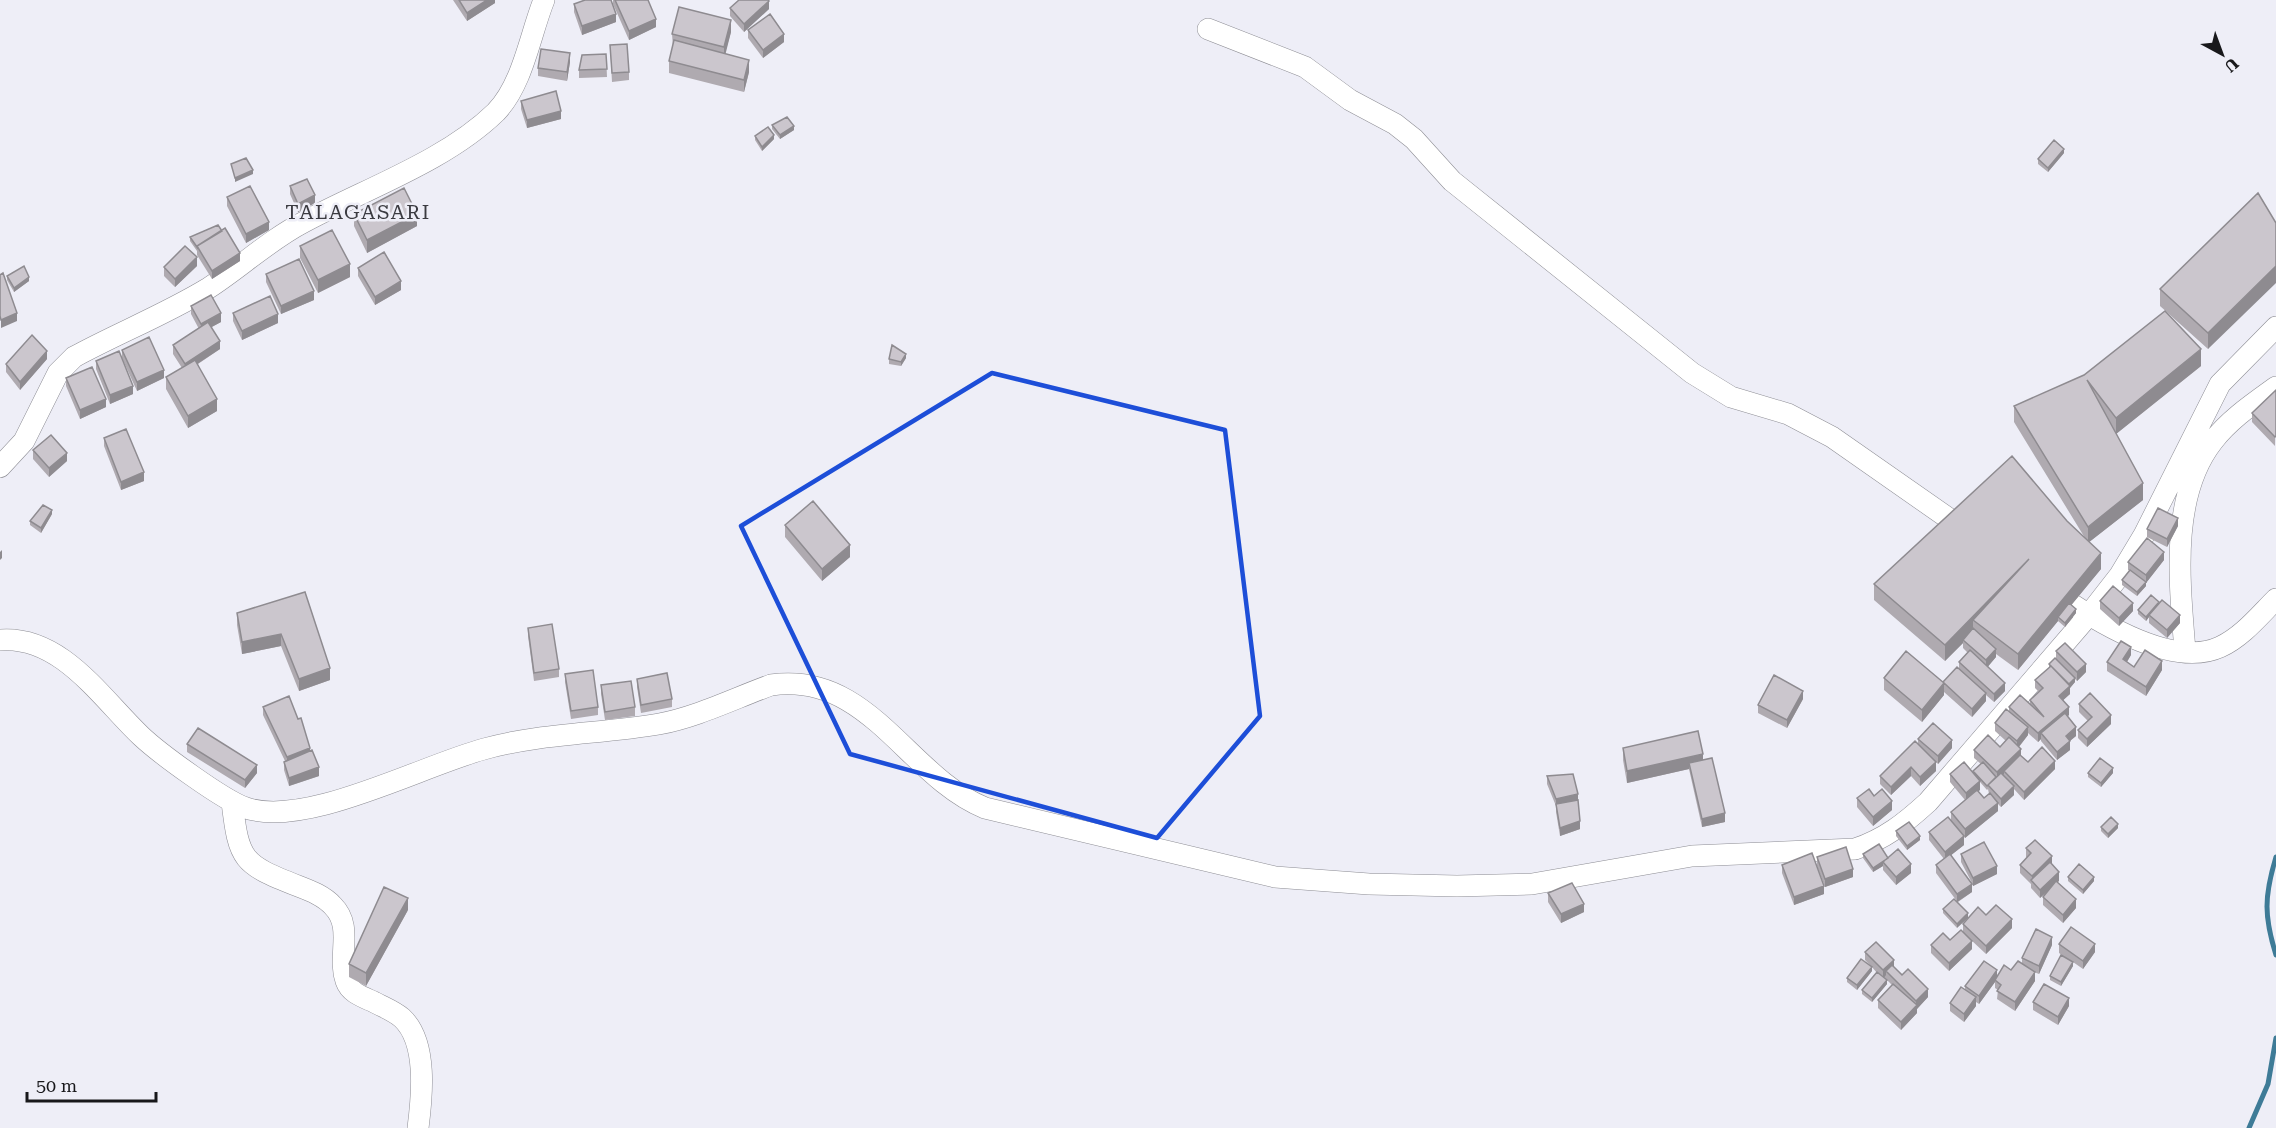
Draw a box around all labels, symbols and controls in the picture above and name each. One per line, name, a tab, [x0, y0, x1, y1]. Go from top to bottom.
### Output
north arrow	[2192, 24, 2252, 84]
text: U	[2221, 54, 2242, 76]
district label: TALAGASARI	[285, 200, 431, 224]
scale bar	[27, 1065, 156, 1103]
text: 50 m	[36, 1075, 77, 1096]

